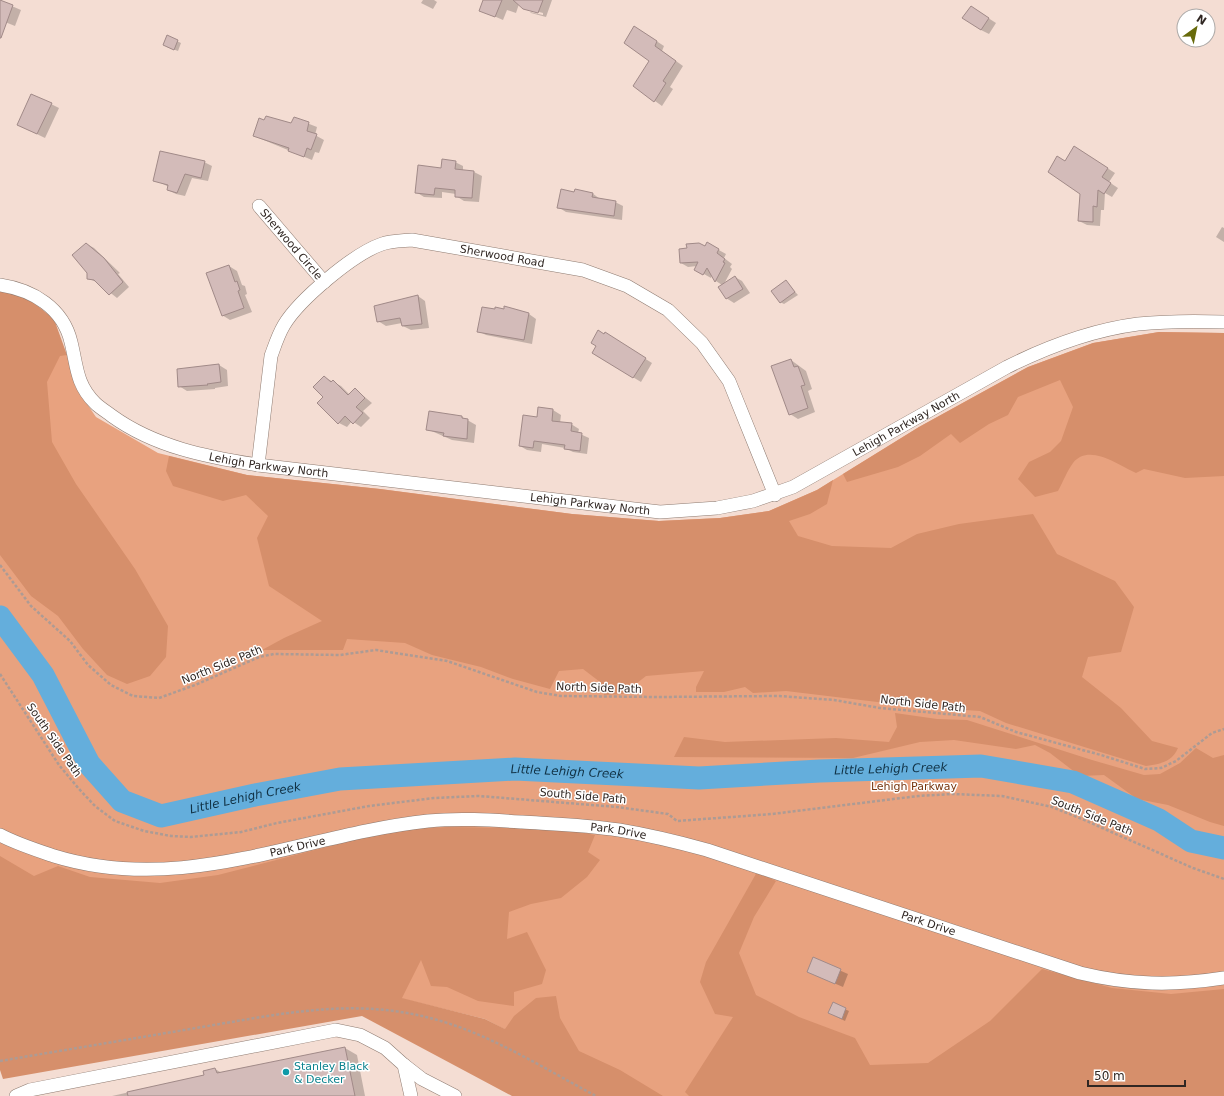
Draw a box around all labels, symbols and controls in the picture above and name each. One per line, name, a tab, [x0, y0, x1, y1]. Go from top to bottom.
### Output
north arrow	[1176, 8, 1216, 48]
text: N	[1194, 12, 1209, 28]
street label: Sherwood Circle	[258, 206, 326, 282]
street label: Sherwood Road	[459, 242, 546, 270]
street label: Lehigh Parkway North	[850, 388, 962, 459]
street label: Lehigh Parkway North	[208, 450, 329, 480]
street label: Lehigh Parkway North	[530, 490, 651, 517]
street label: North Side Path	[180, 643, 264, 687]
street label: North Side Path	[556, 680, 642, 696]
street label: North Side Path	[880, 693, 966, 715]
street label: South Side Path	[24, 701, 84, 779]
water label: Little Lehigh Creek	[834, 760, 949, 778]
water label: Little Lehigh Creek	[510, 762, 625, 781]
water label: Little Lehigh Creek	[188, 779, 303, 816]
park label: Lehigh Parkway	[871, 780, 958, 793]
street label: South Side Path	[539, 786, 627, 806]
street label: South Side Path	[1049, 794, 1135, 838]
street label: Park Drive	[590, 820, 648, 842]
street label: Park Drive	[269, 834, 327, 859]
street label: Park Drive	[900, 908, 958, 938]
place label: Stanley Black & Decker	[294, 1060, 369, 1086]
scale bar	[1088, 1062, 1185, 1088]
marker: Stanley Black & Decker	[281, 1067, 291, 1077]
text: 50 m	[1094, 1069, 1125, 1083]

